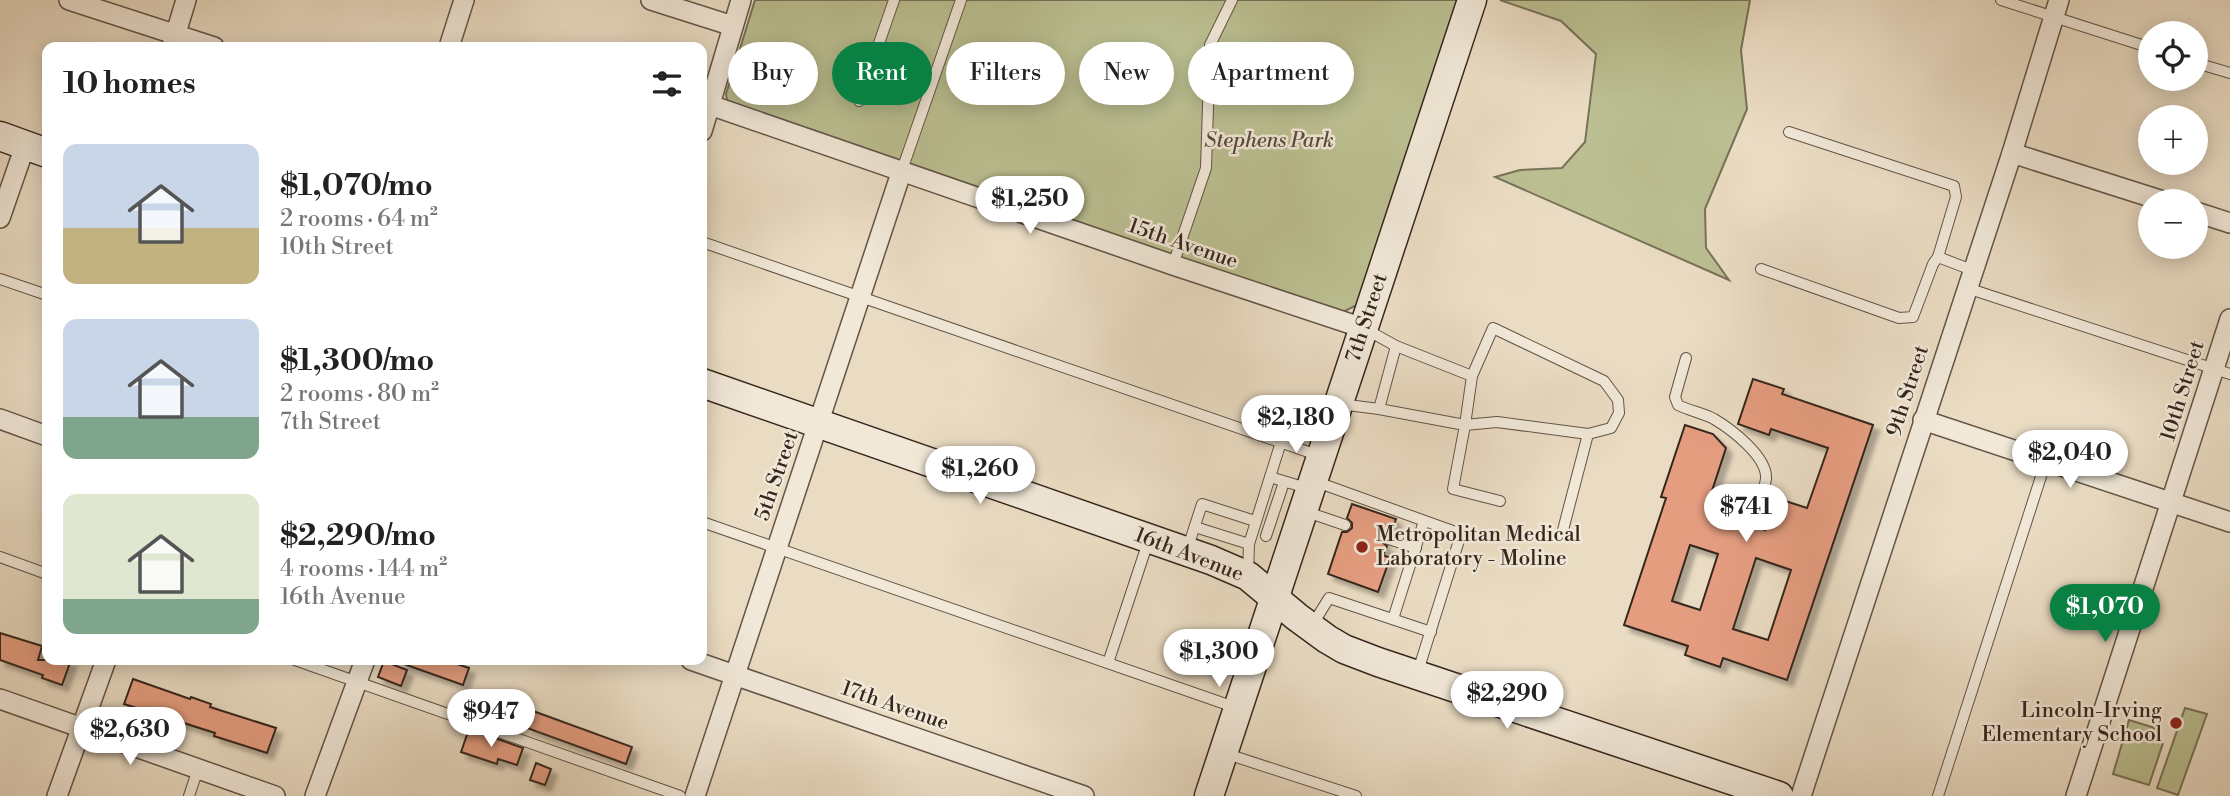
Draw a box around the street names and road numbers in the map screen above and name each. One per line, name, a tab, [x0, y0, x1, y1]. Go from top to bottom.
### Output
street label: 15th Avenue	[1125, 213, 1241, 275]
street label: 7th Street	[1340, 270, 1394, 366]
street label: 10th Street	[2155, 337, 2211, 444]
street label: 9th Street	[1881, 342, 1935, 440]
street label: 5th Street	[750, 427, 805, 524]
street label: 16th Avenue	[1131, 522, 1247, 588]
street label: 17th Avenue	[838, 675, 952, 737]

